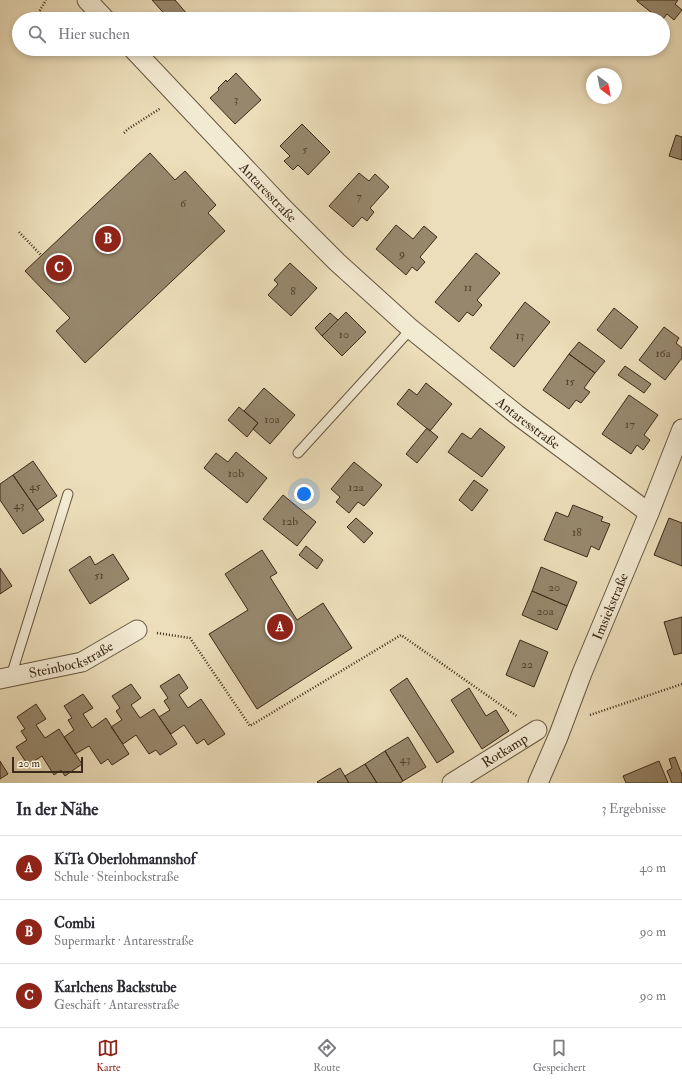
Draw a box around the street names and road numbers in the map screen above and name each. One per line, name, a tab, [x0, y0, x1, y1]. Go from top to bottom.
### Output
street label: Antaresstraße	[235, 158, 301, 226]
street label: Antaresstraße	[492, 392, 564, 453]
street label: Imsiekstraße	[588, 570, 632, 642]
street label: Steinbockstraße	[27, 637, 116, 681]
street label: Rotkamp	[478, 729, 531, 771]

